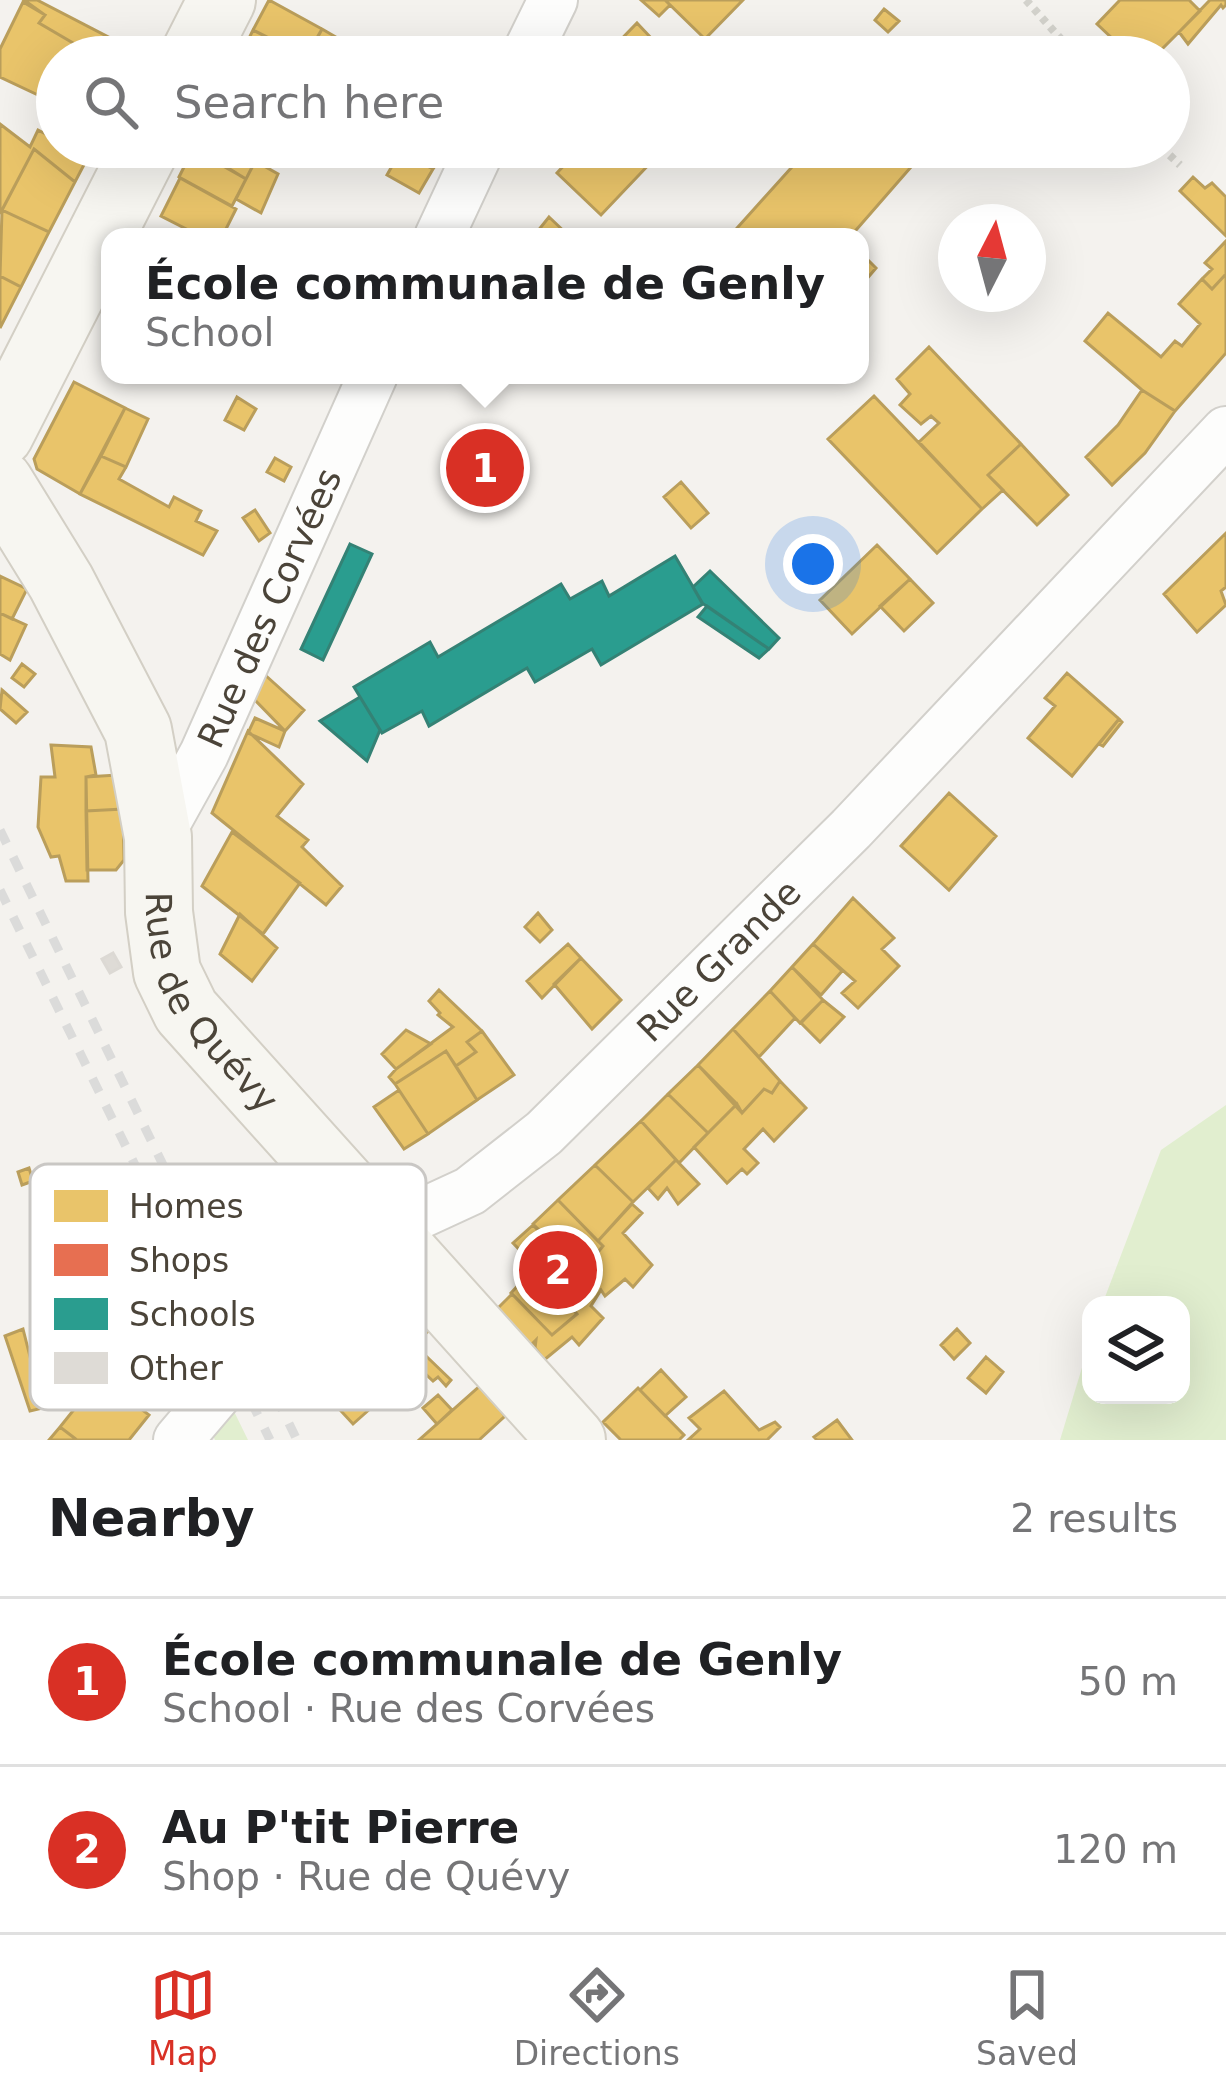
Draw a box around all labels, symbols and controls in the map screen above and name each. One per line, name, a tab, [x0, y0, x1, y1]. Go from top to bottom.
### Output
search box	[36, 36, 1190, 168]
icon: search	[78, 69, 144, 135]
text: Search here	[174, 76, 444, 129]
north arrow	[938, 204, 1046, 312]
popup	[101, 228, 869, 384]
text: École communale de Genly	[145, 257, 825, 310]
text: School	[145, 310, 274, 355]
pin: 1	[446, 423, 524, 513]
street label: Rue des Corvées	[189, 462, 349, 754]
your location	[783, 534, 843, 594]
street label: Rue Grande	[629, 871, 808, 1050]
street label: Rue de Quévy	[138, 892, 287, 1120]
legend	[30, 1164, 426, 1410]
text: Homes	[129, 1187, 244, 1226]
pin: 2	[519, 1225, 597, 1315]
text: Shops	[129, 1241, 229, 1280]
text: Schools	[129, 1295, 256, 1334]
map controls	[1082, 1296, 1190, 1404]
button: layers	[1082, 1296, 1190, 1404]
text: Other	[129, 1349, 223, 1388]
text: Nearby	[48, 1489, 255, 1548]
text: 2 results	[1010, 1496, 1178, 1541]
text: École communale de Genly	[162, 1633, 842, 1686]
text: 1	[73, 1659, 101, 1704]
text: 50 m	[1078, 1659, 1178, 1704]
text: School · Rue des Corvées	[162, 1686, 655, 1731]
text: Au P'tit Pierre	[162, 1801, 519, 1854]
text: 2	[73, 1827, 101, 1872]
text: 120 m	[1053, 1827, 1178, 1872]
text: Shop · Rue de Quévy	[162, 1854, 570, 1899]
tab: Map	[148, 1962, 218, 2073]
tab: Directions	[514, 1962, 680, 2073]
tab: Saved	[976, 1962, 1078, 2073]

